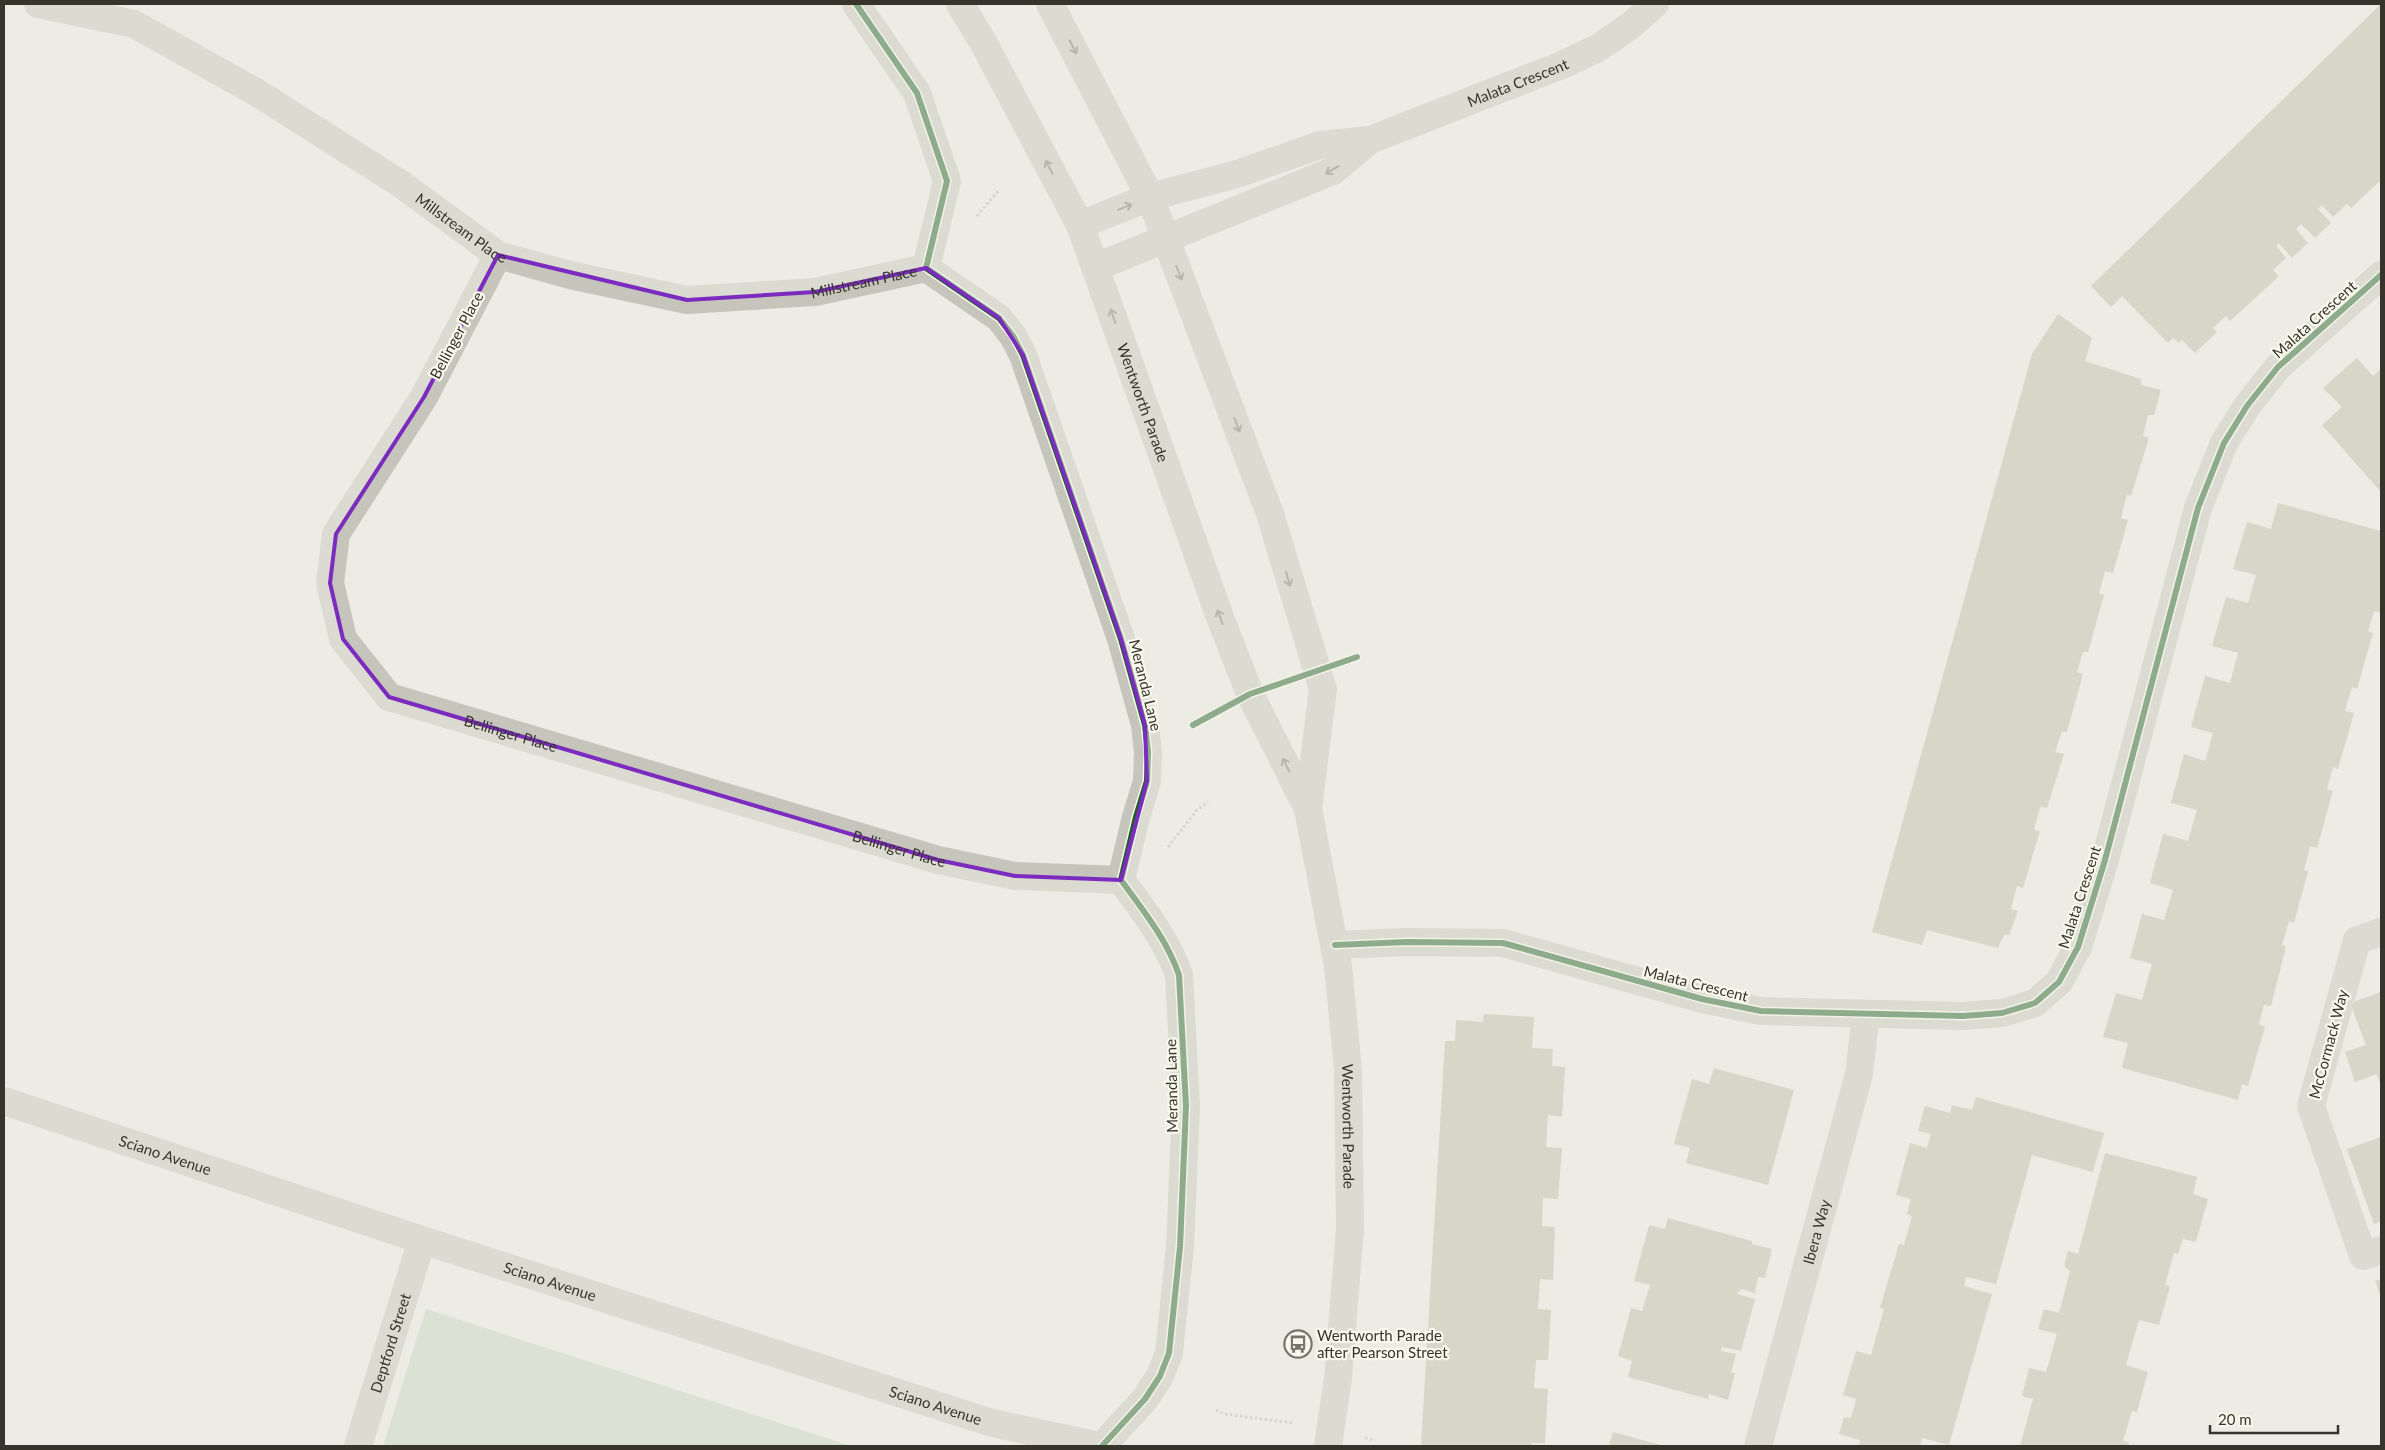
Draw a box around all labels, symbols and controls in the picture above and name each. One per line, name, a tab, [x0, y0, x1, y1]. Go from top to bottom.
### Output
one-way arrow	[1069, 39, 1078, 54]
street label: Malata Crescent	[1465, 54, 1572, 110]
one-way arrow	[1044, 159, 1054, 174]
one-way arrow	[1324, 165, 1339, 175]
street label: Millstream Place	[412, 189, 509, 266]
one-way arrow	[1117, 201, 1132, 211]
street label: Millstream Place	[809, 261, 918, 302]
one-way arrow	[1175, 265, 1184, 280]
street label: Malata Crescent	[2268, 276, 2360, 361]
street label: Bellinger Place	[426, 288, 487, 382]
one-way arrow	[1108, 308, 1117, 324]
street label: Wentworth Parade	[1114, 341, 1173, 464]
one-way arrow	[1232, 417, 1242, 432]
one-way arrow	[1284, 570, 1294, 586]
one-way arrow	[1215, 610, 1224, 626]
street label: Meranda Lane	[1126, 637, 1166, 733]
street label: Bellinger Place	[462, 711, 560, 756]
one-way arrow	[1281, 758, 1291, 773]
street label: Bellinger Place	[851, 826, 947, 870]
street label: Malata Crescent	[2054, 843, 2104, 951]
street label: Malata Crescent	[1642, 961, 1751, 1005]
street label: McCormack Way	[2305, 987, 2351, 1101]
street label: Meranda Lane	[1161, 1039, 1181, 1133]
street label: Wentworth Parade	[1339, 1064, 1358, 1189]
street label: Sciano Avenue	[117, 1131, 214, 1178]
street label: Ibera Way	[1799, 1197, 1834, 1266]
street label: Sciano Avenue	[501, 1258, 599, 1304]
street label: Deptford Street	[366, 1290, 414, 1395]
place label: Wentworth Parade after Pearson Street	[1317, 1326, 1448, 1361]
bus stop icon: Wentworth Parade after Pearson Street	[1283, 1329, 1313, 1359]
street label: Sciano Avenue	[887, 1382, 984, 1428]
scale bar	[2210, 1402, 2338, 1434]
text: 20 m	[2218, 1410, 2252, 1428]

